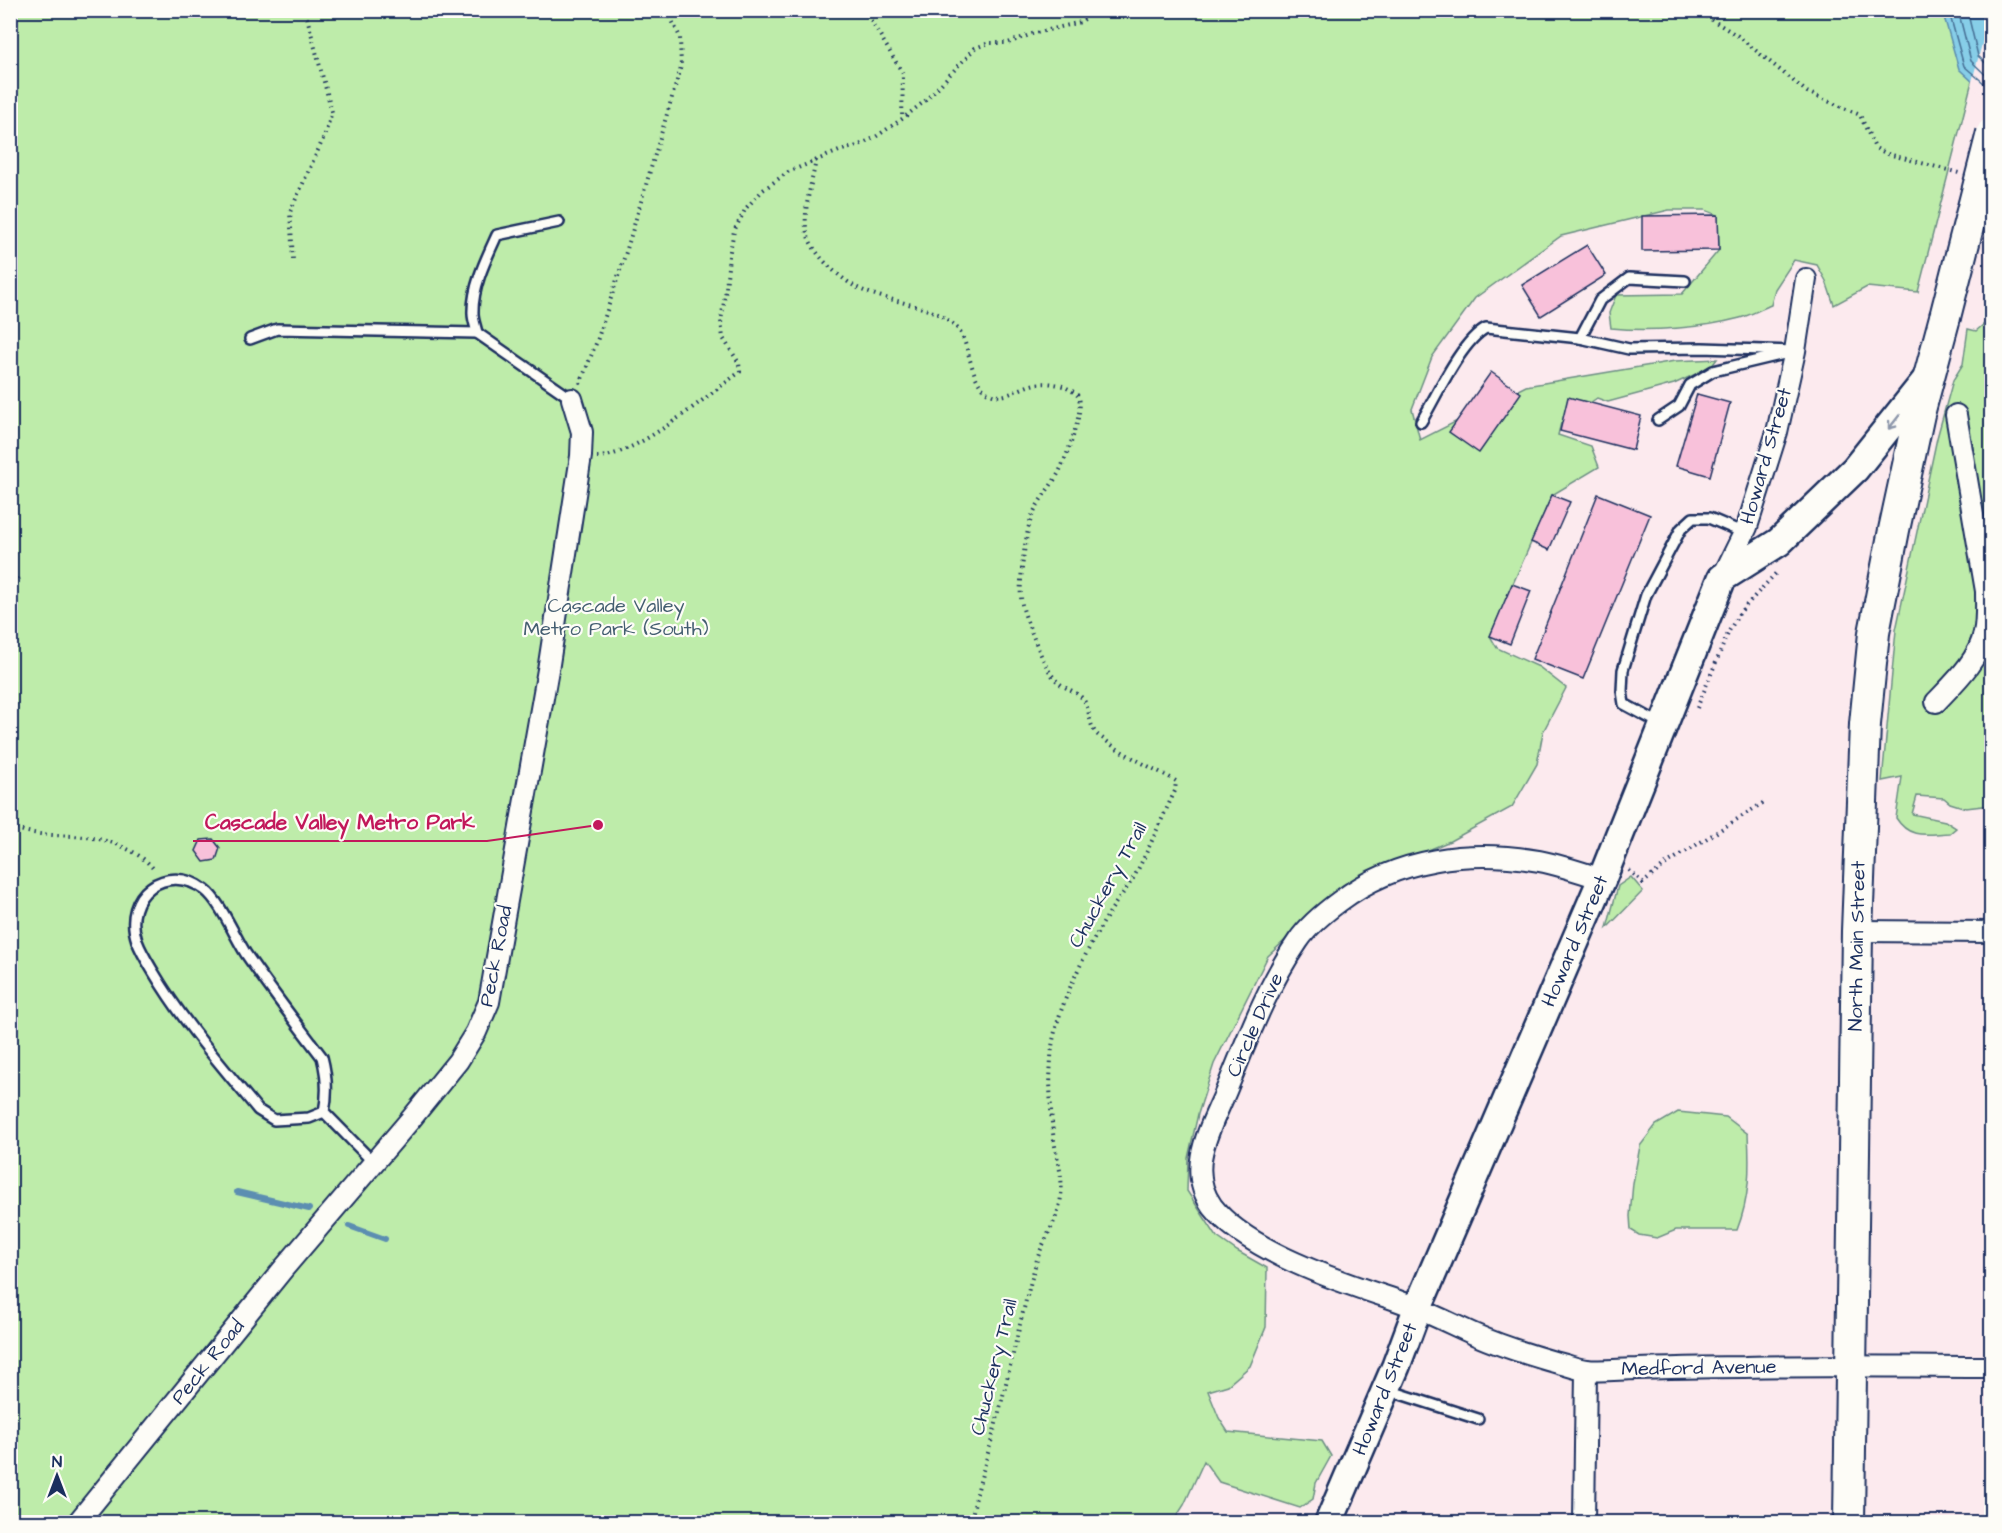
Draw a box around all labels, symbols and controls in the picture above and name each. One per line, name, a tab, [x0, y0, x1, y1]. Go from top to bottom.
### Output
street label: Howard Street	[1733, 385, 1799, 527]
one-way arrow	[1887, 414, 1900, 430]
park label: Cascade Valley Metro Park (South)	[523, 592, 709, 643]
callout: Cascade Valley Metro Park	[193, 802, 487, 841]
text: Cascade Valley Metro Park	[205, 808, 475, 840]
street label: Chuckery Trail	[1062, 817, 1155, 953]
street label: North Main Street	[1842, 861, 1872, 1031]
street label: Howard Street	[1535, 871, 1615, 1011]
street label: Peck Road	[472, 903, 520, 1009]
street label: Circle Drive	[1220, 968, 1290, 1081]
street label: Chuckery Trail	[964, 1296, 1025, 1438]
street label: Peck Road	[165, 1313, 251, 1411]
street label: Howard Street	[1346, 1319, 1424, 1459]
street label: Medford Avenue	[1621, 1353, 1777, 1383]
north arrow	[27, 1446, 87, 1506]
text: N	[52, 1451, 62, 1473]

